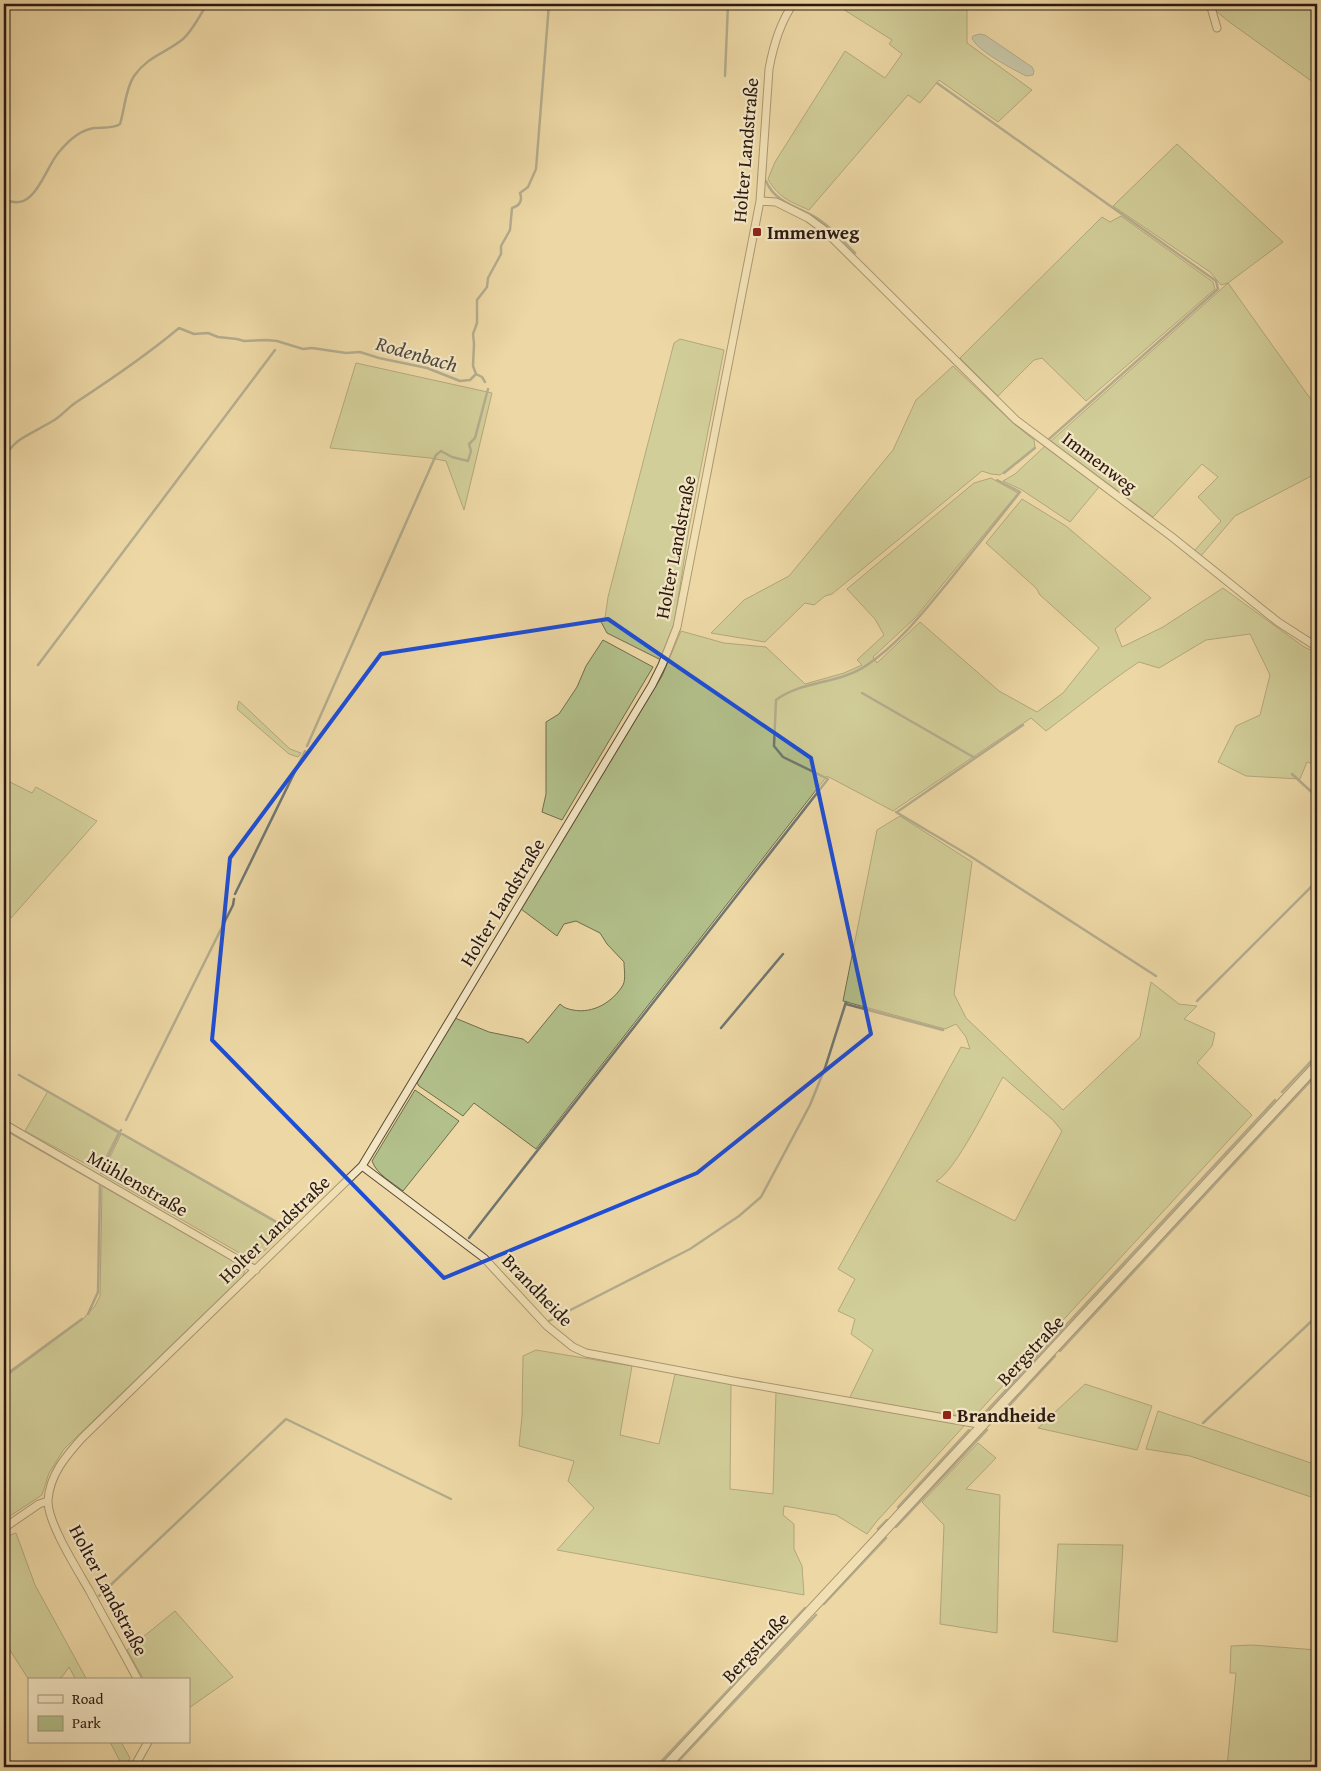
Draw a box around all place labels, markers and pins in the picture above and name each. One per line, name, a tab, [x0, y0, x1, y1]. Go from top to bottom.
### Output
place label: Immenweg	[767, 218, 860, 246]
marker: Immenweg	[751, 226, 763, 238]
place label: Brandheide	[957, 1401, 1056, 1429]
marker: Brandheide	[941, 1409, 953, 1421]

